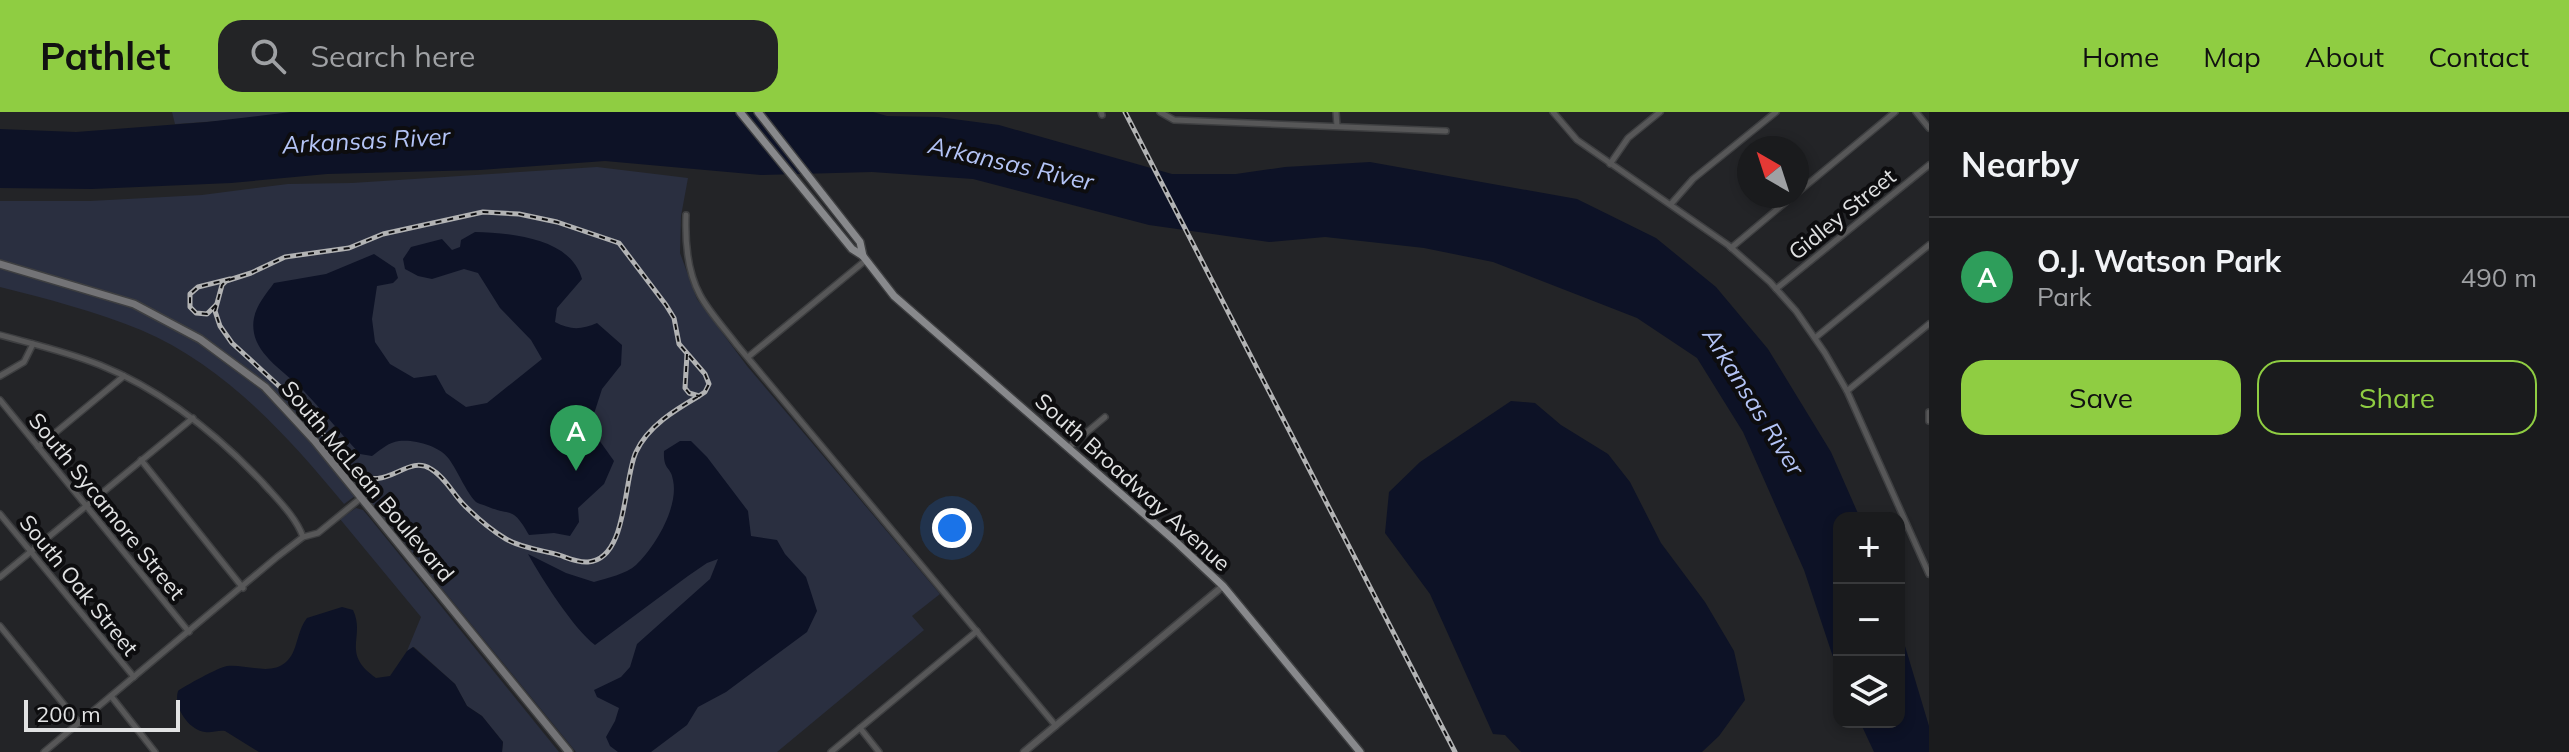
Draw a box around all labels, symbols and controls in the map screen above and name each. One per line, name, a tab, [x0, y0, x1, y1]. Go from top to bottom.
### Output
search box	[218, 20, 778, 92]
text: Pathlet	[40, 32, 170, 80]
icon: search	[246, 34, 290, 78]
text: Search here	[310, 37, 475, 75]
text: Home	[2082, 39, 2159, 74]
text: Map	[2203, 39, 2261, 74]
text: About	[2305, 39, 2384, 74]
text: Contact	[2428, 39, 2529, 74]
water label: Arkansas River	[280, 121, 452, 159]
water label: Arkansas River	[925, 129, 1098, 197]
north arrow	[1737, 136, 1809, 208]
text: Nearby	[1961, 143, 2079, 186]
street label: Gidley Street	[1783, 162, 1901, 266]
text: O.J. Watson Park	[2037, 242, 2281, 280]
text: A	[1977, 261, 1997, 294]
text: 490 m	[2461, 261, 2537, 294]
text: Park	[2037, 280, 2092, 313]
water label: Arkansas River	[1696, 321, 1812, 481]
button: Save	[1961, 360, 2241, 435]
button: Share	[2257, 360, 2537, 435]
street label: South McLean Boulevard	[276, 375, 460, 587]
street label: South Broadway Avenue	[1030, 387, 1236, 577]
pin: A	[550, 405, 602, 471]
street label: South Sycamore Street	[23, 407, 191, 605]
your location	[932, 508, 972, 548]
street label: South Oak Street	[14, 509, 145, 661]
map controls	[1833, 512, 1905, 728]
button: +	[1833, 512, 1905, 584]
button: −	[1833, 584, 1905, 656]
button: layers	[1833, 656, 1905, 728]
scale bar	[24, 696, 180, 732]
text: 200 m	[36, 700, 101, 728]

